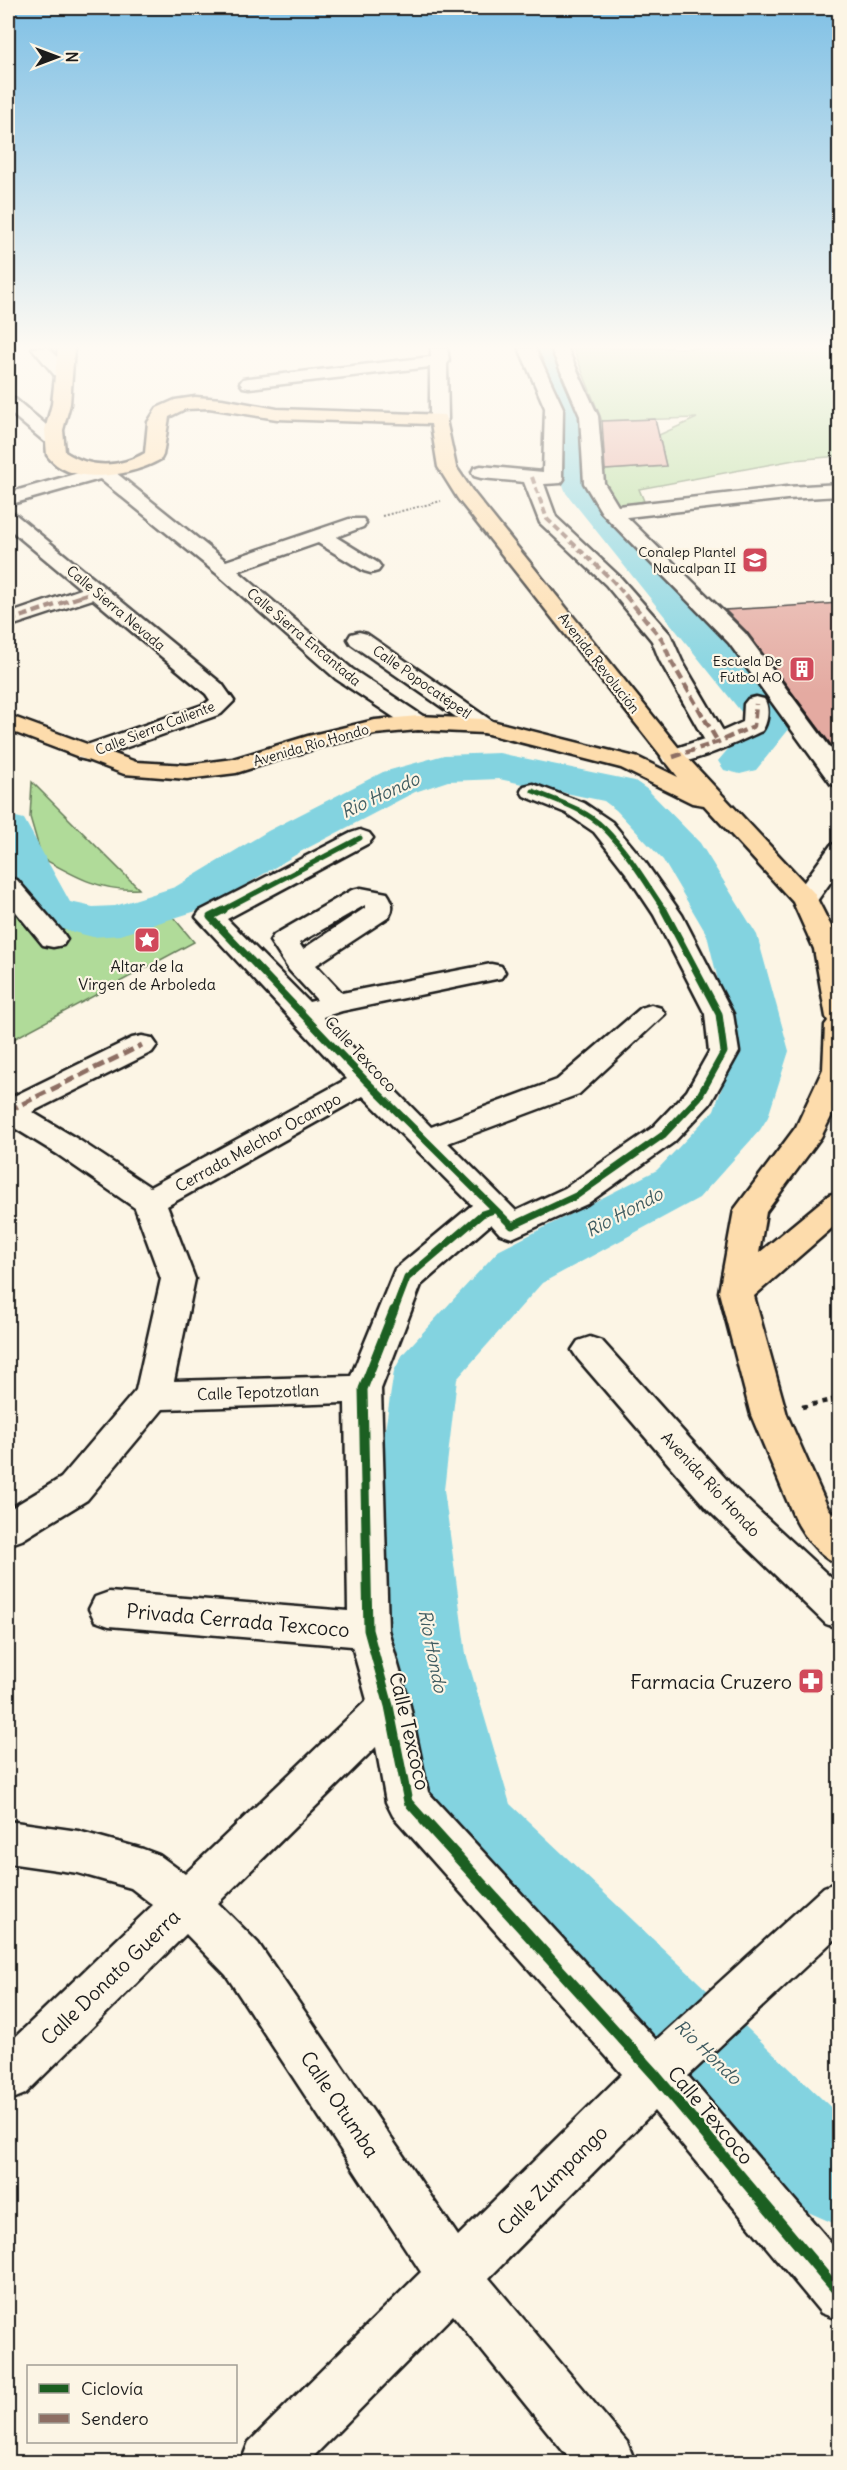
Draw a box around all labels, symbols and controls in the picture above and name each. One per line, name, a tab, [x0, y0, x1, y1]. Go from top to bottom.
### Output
north arrow	[27, 27, 87, 87]
text: N	[62, 51, 82, 63]
place label: Conalep Plantel Naucalpan II	[638, 543, 736, 577]
school or university icon: Conalep Plantel Naucalpan II	[740, 545, 770, 575]
street label: Calle Sierra Nevada	[63, 561, 169, 655]
street label: Calle Sierra Encantada	[243, 584, 365, 690]
street label: Avenida Revolución	[554, 609, 644, 717]
street label: Calle Popocatépetl	[369, 641, 475, 723]
place label: Escuela De Fútbol AO	[713, 652, 782, 686]
building icon: Escuela De Fútbol AO	[787, 654, 817, 684]
street label: Calle Sierra Caliente	[93, 697, 217, 759]
street label: Avenida Río Hondo	[251, 720, 371, 770]
water label: Rio Hondo	[337, 766, 424, 823]
place icon: Altar de la Virgen de Arboleda	[132, 925, 162, 955]
place label: Altar de la Virgen de Arboleda	[78, 956, 216, 994]
street label: Calle Texcoco	[321, 1012, 401, 1096]
street label: Cerrada Melchor Ocampo	[172, 1088, 344, 1196]
water label: Rio Hondo	[581, 1182, 667, 1242]
street label: Calle Tepotzotlan	[197, 1380, 319, 1404]
street label: Avenida Río Hondo	[657, 1427, 765, 1541]
street label: Privada Cerrada Texcoco	[125, 1598, 351, 1642]
water label: Rio Hondo	[414, 1608, 452, 1695]
pharmacy icon: Farmacia Cruzero	[796, 1666, 826, 1696]
street label: Calle Texcoco	[384, 1669, 436, 1793]
place label: Farmacia Cruzero	[630, 1669, 792, 1694]
street label: Calle Donato Guerra	[35, 1904, 185, 2050]
water label: Rio Hondo	[670, 2015, 747, 2090]
street label: Calle Otumba	[295, 2046, 385, 2162]
street label: Calle Texcoco	[663, 2061, 759, 2169]
street label: Calle Zumpango	[492, 2120, 612, 2240]
legend	[27, 2365, 237, 2443]
text: Ciclovía	[81, 2377, 143, 2400]
text: Sendero	[81, 2407, 149, 2430]

